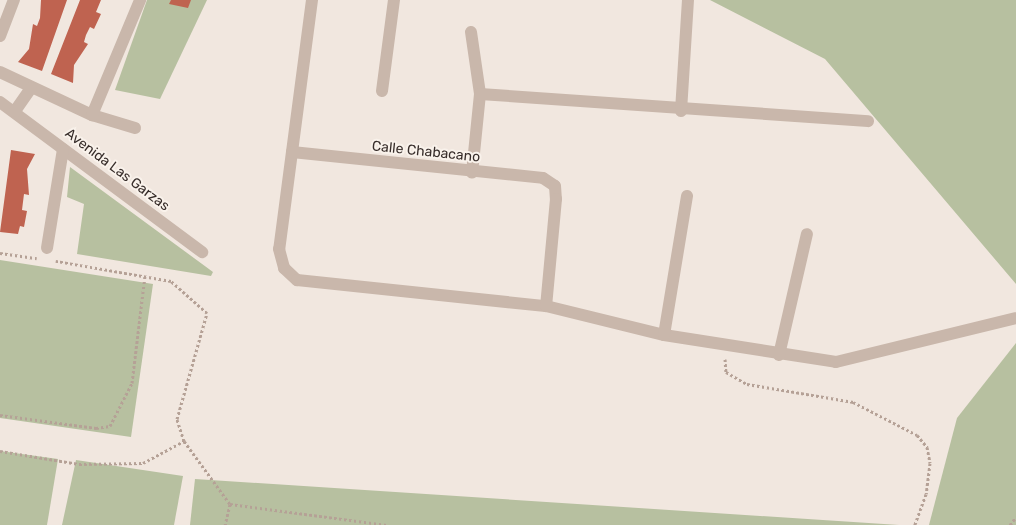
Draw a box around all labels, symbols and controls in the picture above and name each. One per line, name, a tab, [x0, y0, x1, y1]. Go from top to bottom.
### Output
street label: Avenida Las Garzas	[61, 125, 173, 215]
street label: Calle Chabacano	[371, 138, 481, 166]

